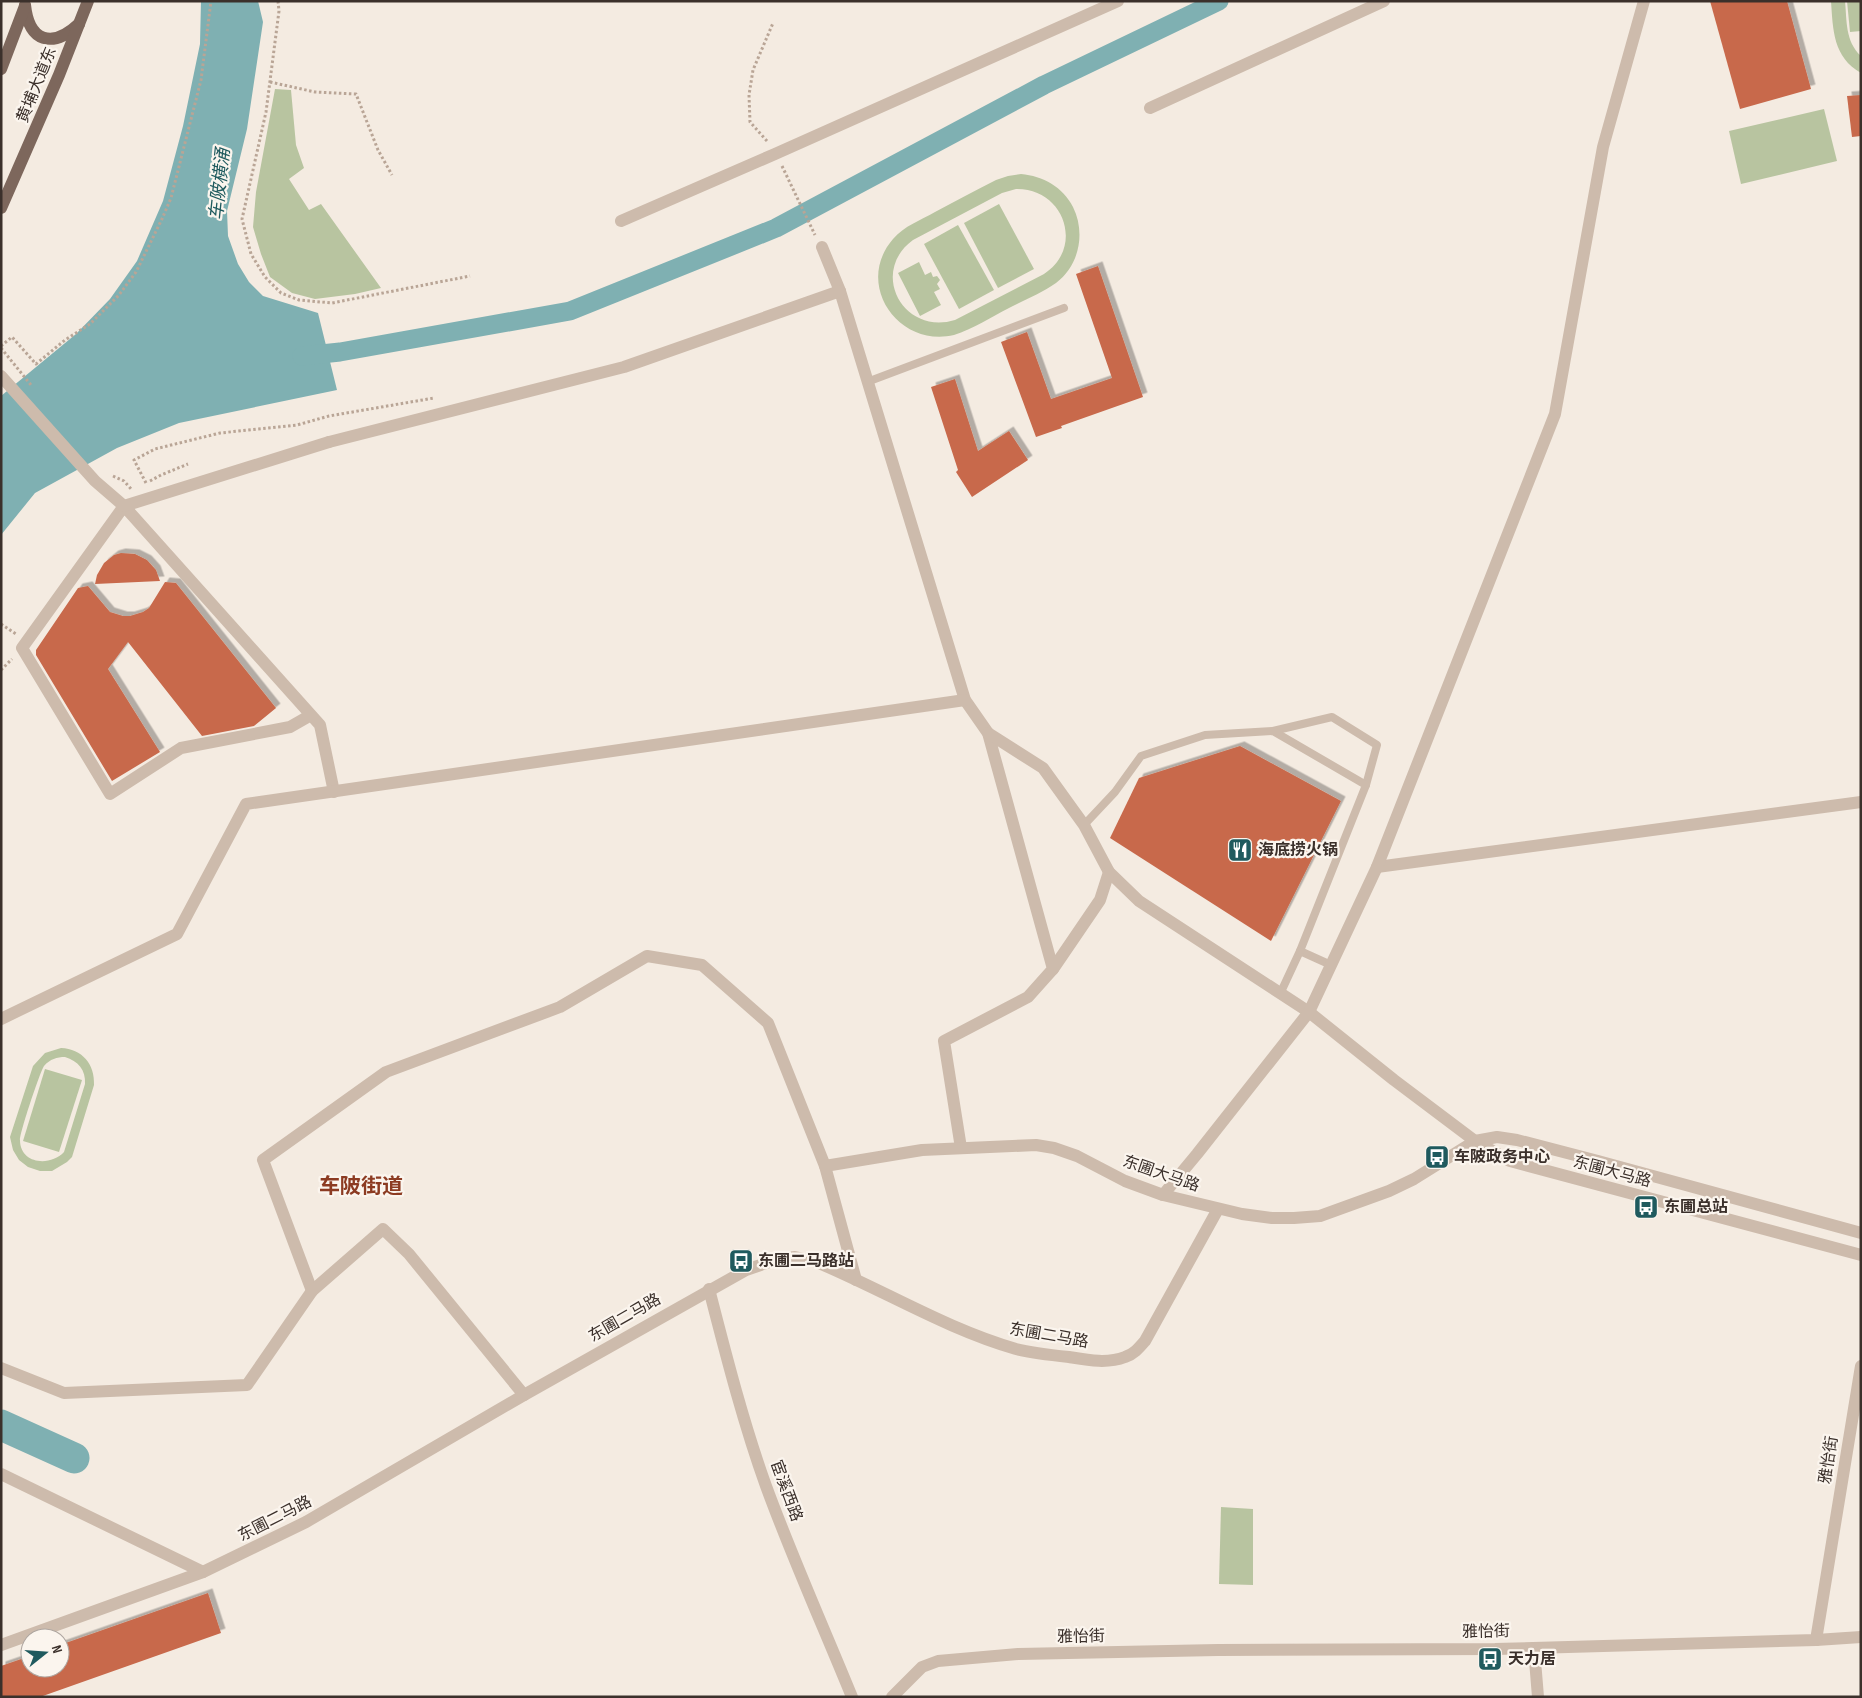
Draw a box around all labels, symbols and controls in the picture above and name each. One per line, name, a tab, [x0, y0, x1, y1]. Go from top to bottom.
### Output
street label: 黄埔大道东	[13, 44, 61, 126]
water label: 车陂横涌	[206, 145, 234, 221]
restaurant icon: 海底捞火锅	[1227, 837, 1253, 863]
place label: 海底捞火锅	[1258, 841, 1338, 860]
bus stop icon: 车陂政务中心	[1424, 1144, 1450, 1170]
place label: 车陂政务中心	[1454, 1148, 1550, 1167]
street label: 东圃大马路	[1120, 1152, 1202, 1196]
street label: 东圃大马路	[1571, 1152, 1653, 1192]
district label: 车陂街道	[319, 1174, 403, 1199]
bus stop icon: 东圃总站	[1633, 1194, 1659, 1220]
place label: 东圃总站	[1664, 1198, 1728, 1217]
bus stop icon: 东圃二马路站	[728, 1248, 754, 1274]
place label: 东圃二马路站	[758, 1252, 854, 1271]
street label: 东圃二马路	[586, 1290, 664, 1346]
street label: 东圃二马路	[1008, 1320, 1090, 1352]
street label: 雅怡街	[1816, 1435, 1842, 1485]
street label: 宦溪西路	[766, 1458, 806, 1524]
street label: 东圃二马路	[235, 1492, 315, 1546]
street label: 雅怡街	[1462, 1622, 1510, 1642]
street label: 雅怡街	[1057, 1627, 1105, 1647]
north arrow	[20, 1628, 70, 1678]
text: N	[48, 1643, 66, 1655]
bus stop icon: 天力居	[1477, 1646, 1503, 1672]
place label: 天力居	[1508, 1650, 1556, 1669]

